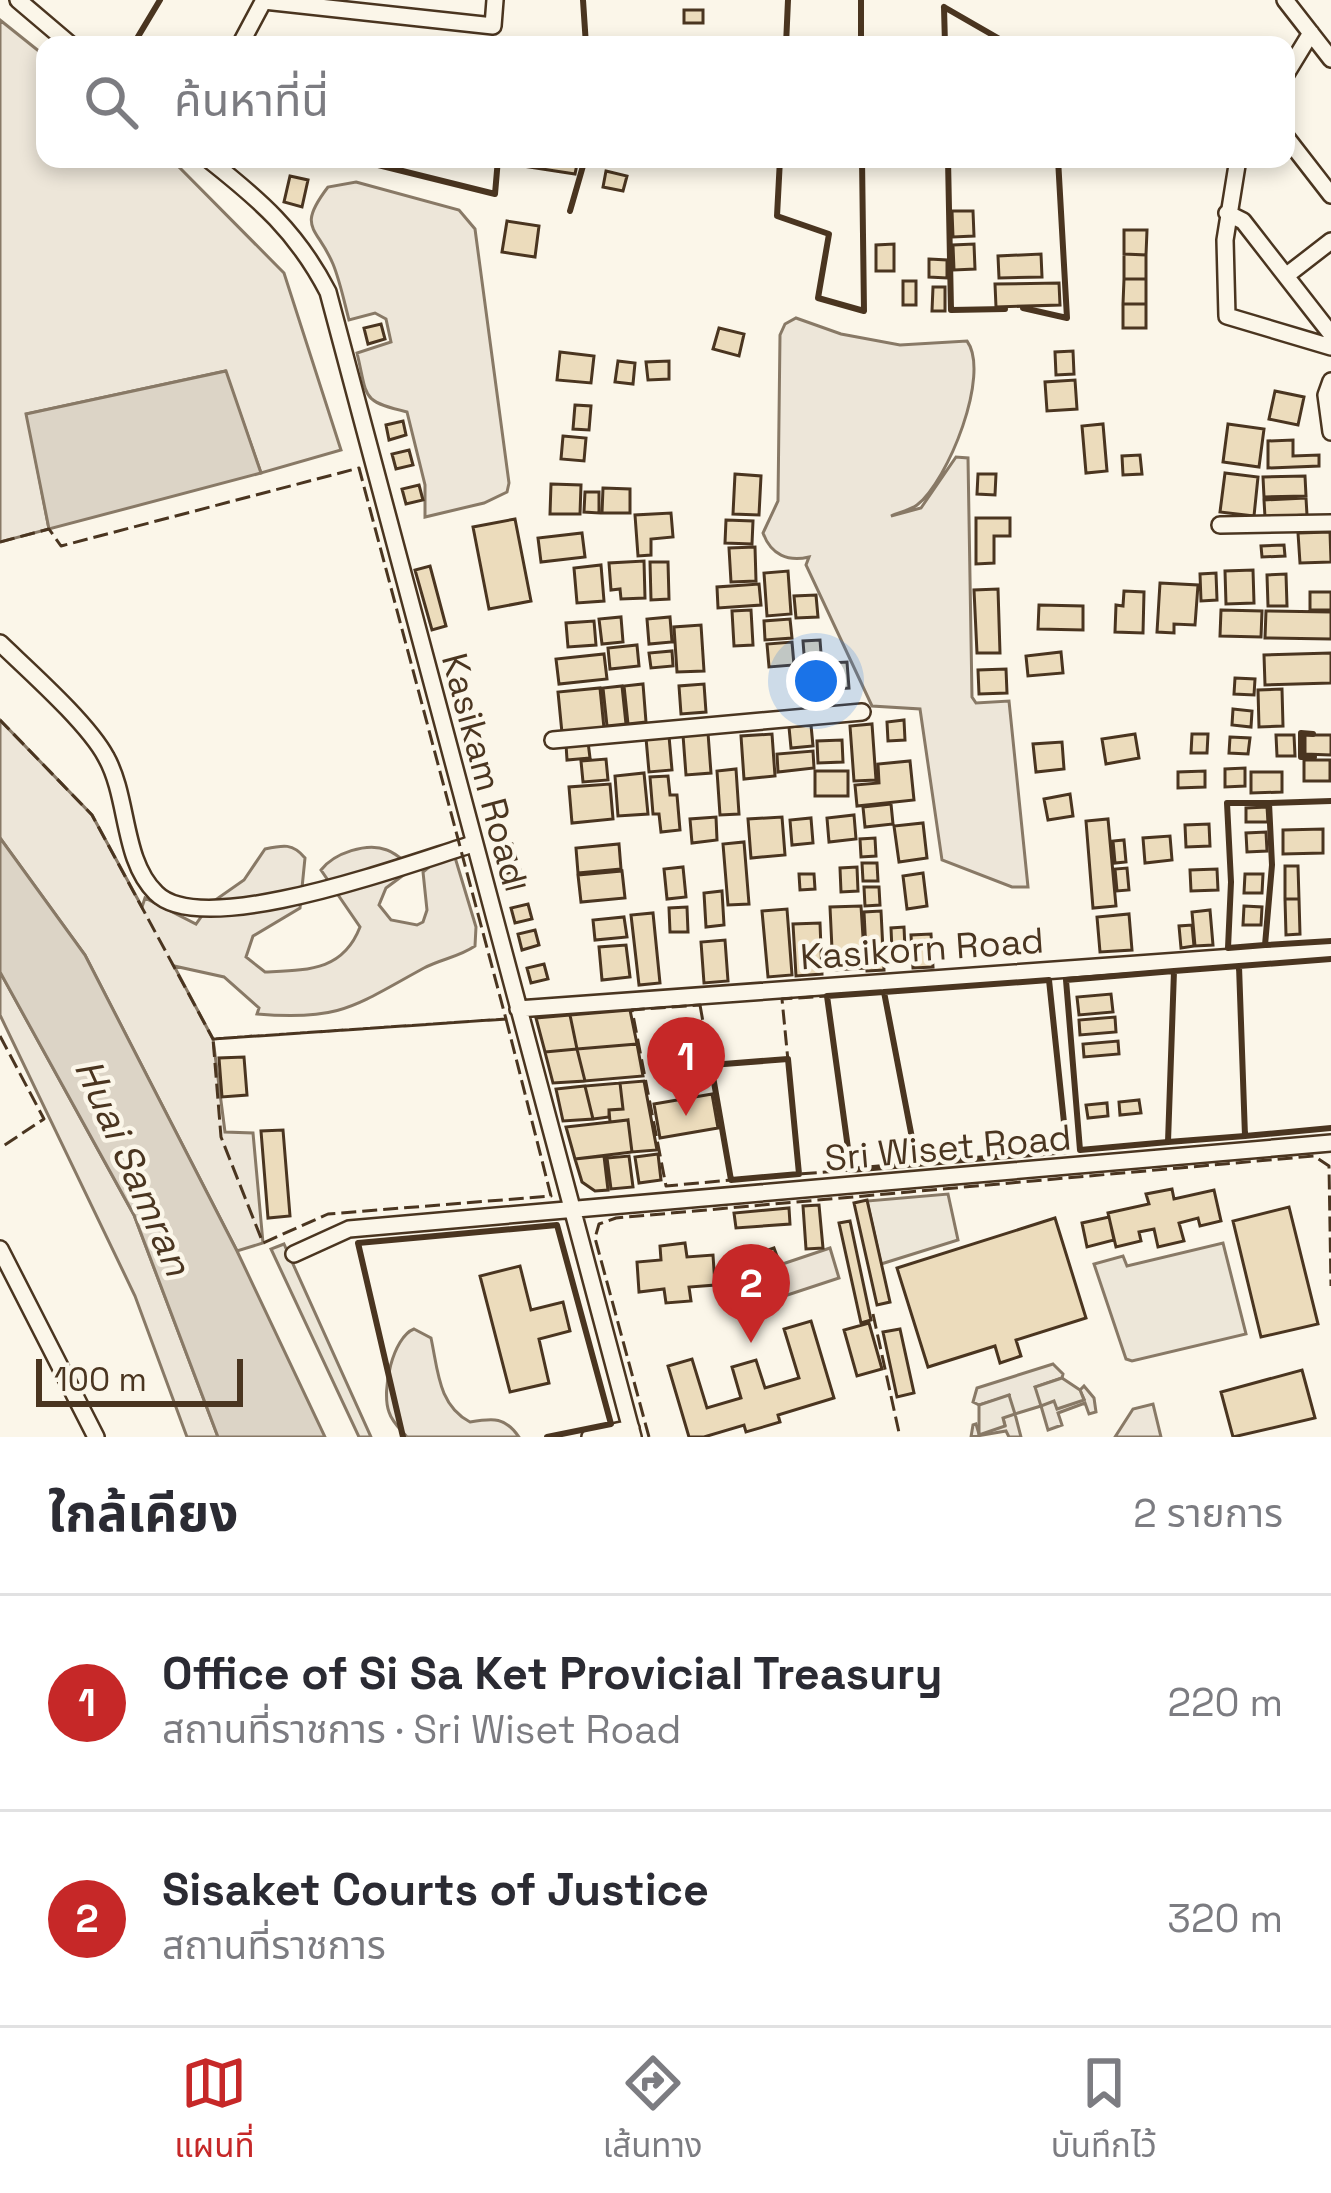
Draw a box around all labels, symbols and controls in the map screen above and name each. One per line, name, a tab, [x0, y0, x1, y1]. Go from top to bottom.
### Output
search box	[36, 36, 1295, 168]
icon: search	[78, 69, 144, 135]
text: ค้นหาที่นี่	[174, 72, 329, 129]
street label: Kasikam Road	[431, 648, 537, 890]
your location	[786, 651, 846, 711]
street label: Kasikorn Road	[799, 918, 1045, 980]
pin: 1	[647, 1017, 725, 1116]
water label: Huai Samran	[64, 1051, 203, 1284]
street label: Sri Wiset Road	[823, 1114, 1073, 1182]
pin: 2	[712, 1244, 790, 1343]
scale bar	[36, 1353, 243, 1406]
text: 100 m	[54, 1359, 147, 1401]
text: ใกล้เคียง	[48, 1481, 238, 1546]
text: 2 รายการ	[1133, 1489, 1283, 1538]
text: Office of Si Sa Ket Provicial Treasury	[162, 1645, 942, 1702]
text: 1	[78, 1678, 96, 1727]
text: 220 m	[1167, 1678, 1283, 1727]
text: สถานที่ราชการ · Sri Wiset Road	[162, 1705, 681, 1754]
text: Sisaket Courts of Justice	[162, 1861, 709, 1918]
text: 2	[75, 1894, 99, 1943]
text: 320 m	[1167, 1894, 1283, 1943]
text: สถานที่ราชการ	[162, 1921, 386, 1970]
tab: แผนที่	[174, 2050, 255, 2172]
tab: เส้นทาง	[603, 2050, 703, 2172]
tab: บันทึกไว้	[1051, 2050, 1157, 2172]

